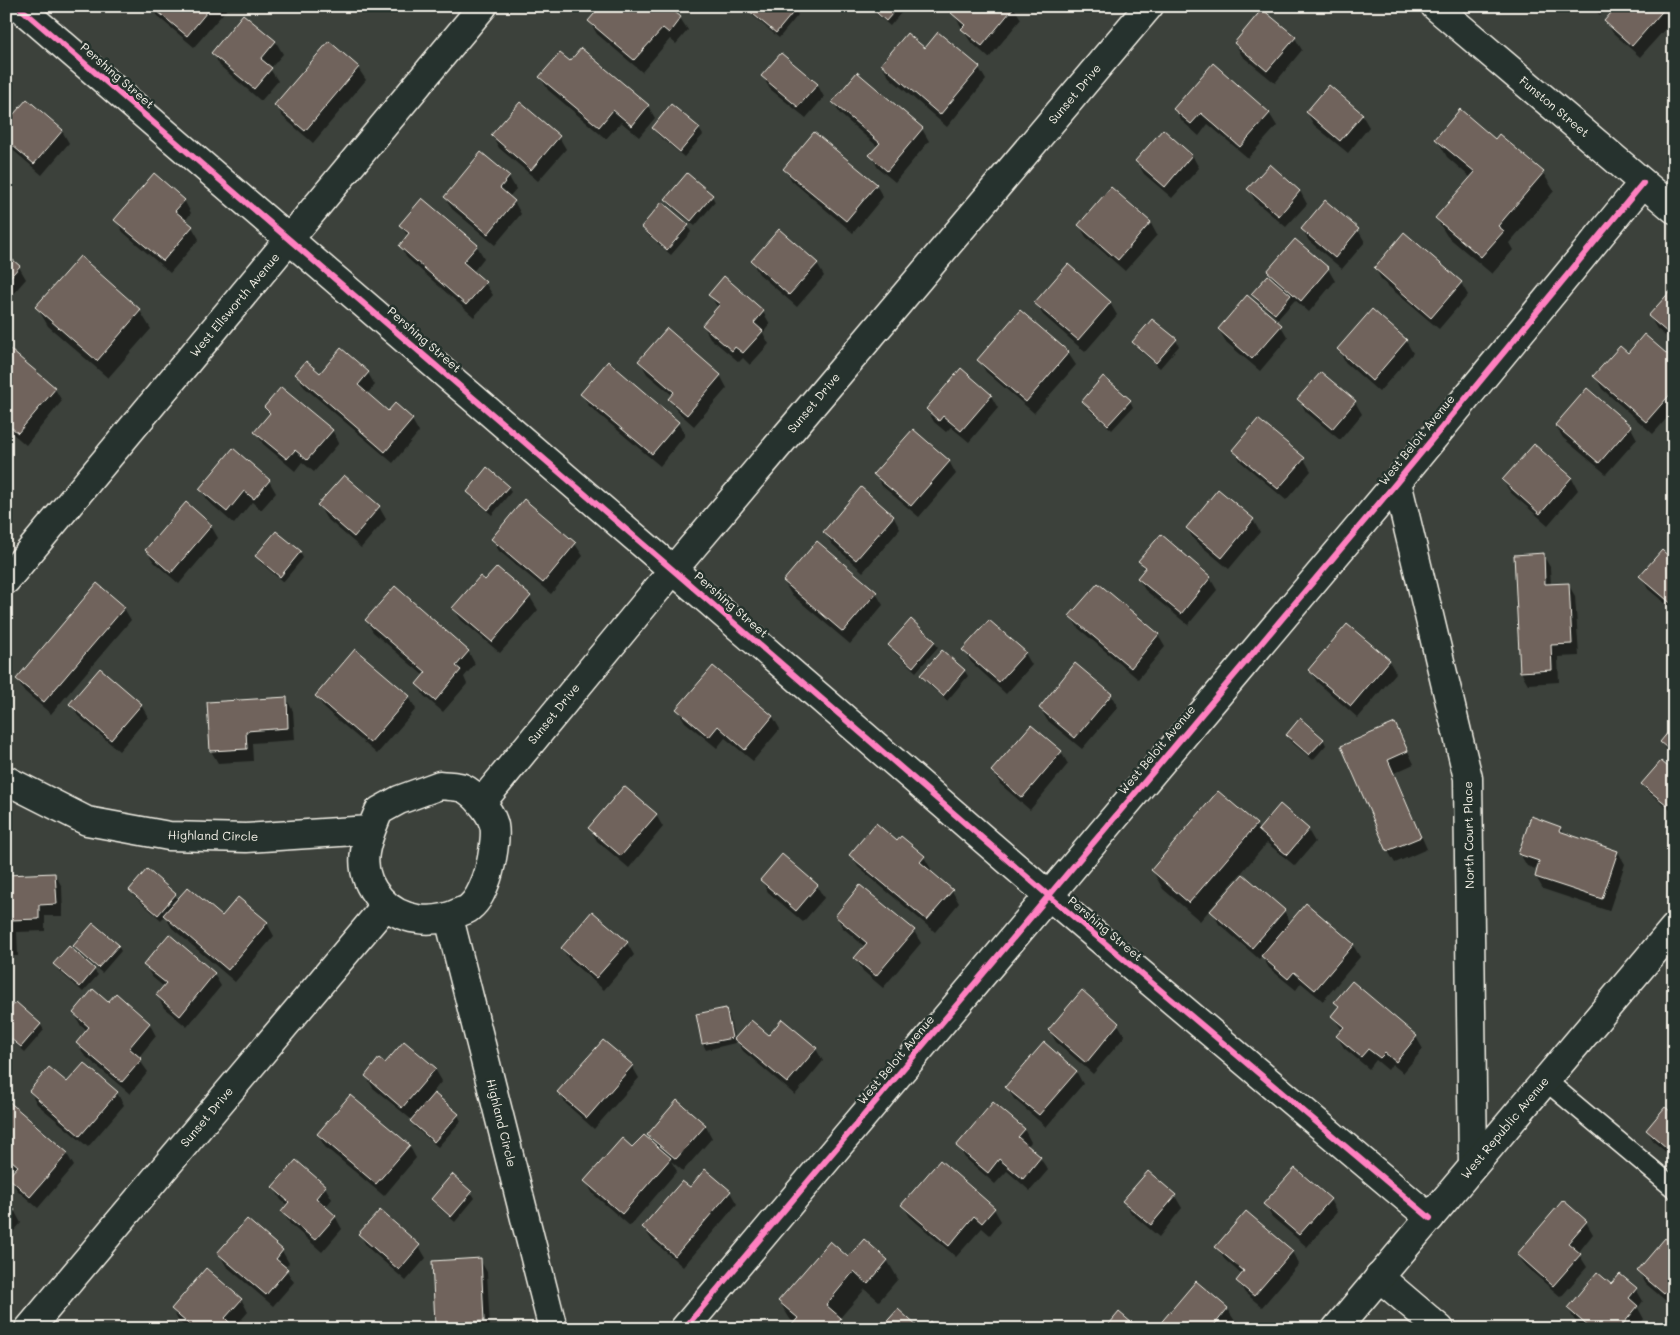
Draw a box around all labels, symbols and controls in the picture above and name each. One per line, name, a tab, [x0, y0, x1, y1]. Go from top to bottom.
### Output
street label: Pershing Street	[77, 39, 158, 112]
street label: Sunset Drive	[1044, 60, 1104, 127]
street label: Funston Street	[1516, 72, 1593, 140]
street label: West Ellsworth Avenue	[186, 249, 283, 360]
street label: Pershing Street	[384, 303, 465, 376]
street label: Sunset Drive	[783, 369, 843, 436]
street label: West Beloit Avenue	[1375, 391, 1458, 488]
street label: Pershing Street	[691, 568, 772, 641]
street label: Sunset Drive	[524, 680, 583, 747]
street label: West Beloit Avenue	[1114, 701, 1198, 797]
street label: North Court Place	[1459, 781, 1477, 889]
street label: Highland Circle	[168, 826, 258, 844]
street label: Pershing Street	[1065, 892, 1146, 964]
street label: West Beloit Avenue	[853, 1011, 937, 1107]
street label: West Republic Avenue	[1457, 1073, 1552, 1182]
street label: Highland Circle	[483, 1077, 521, 1169]
street label: Sunset Drive	[176, 1083, 236, 1150]

